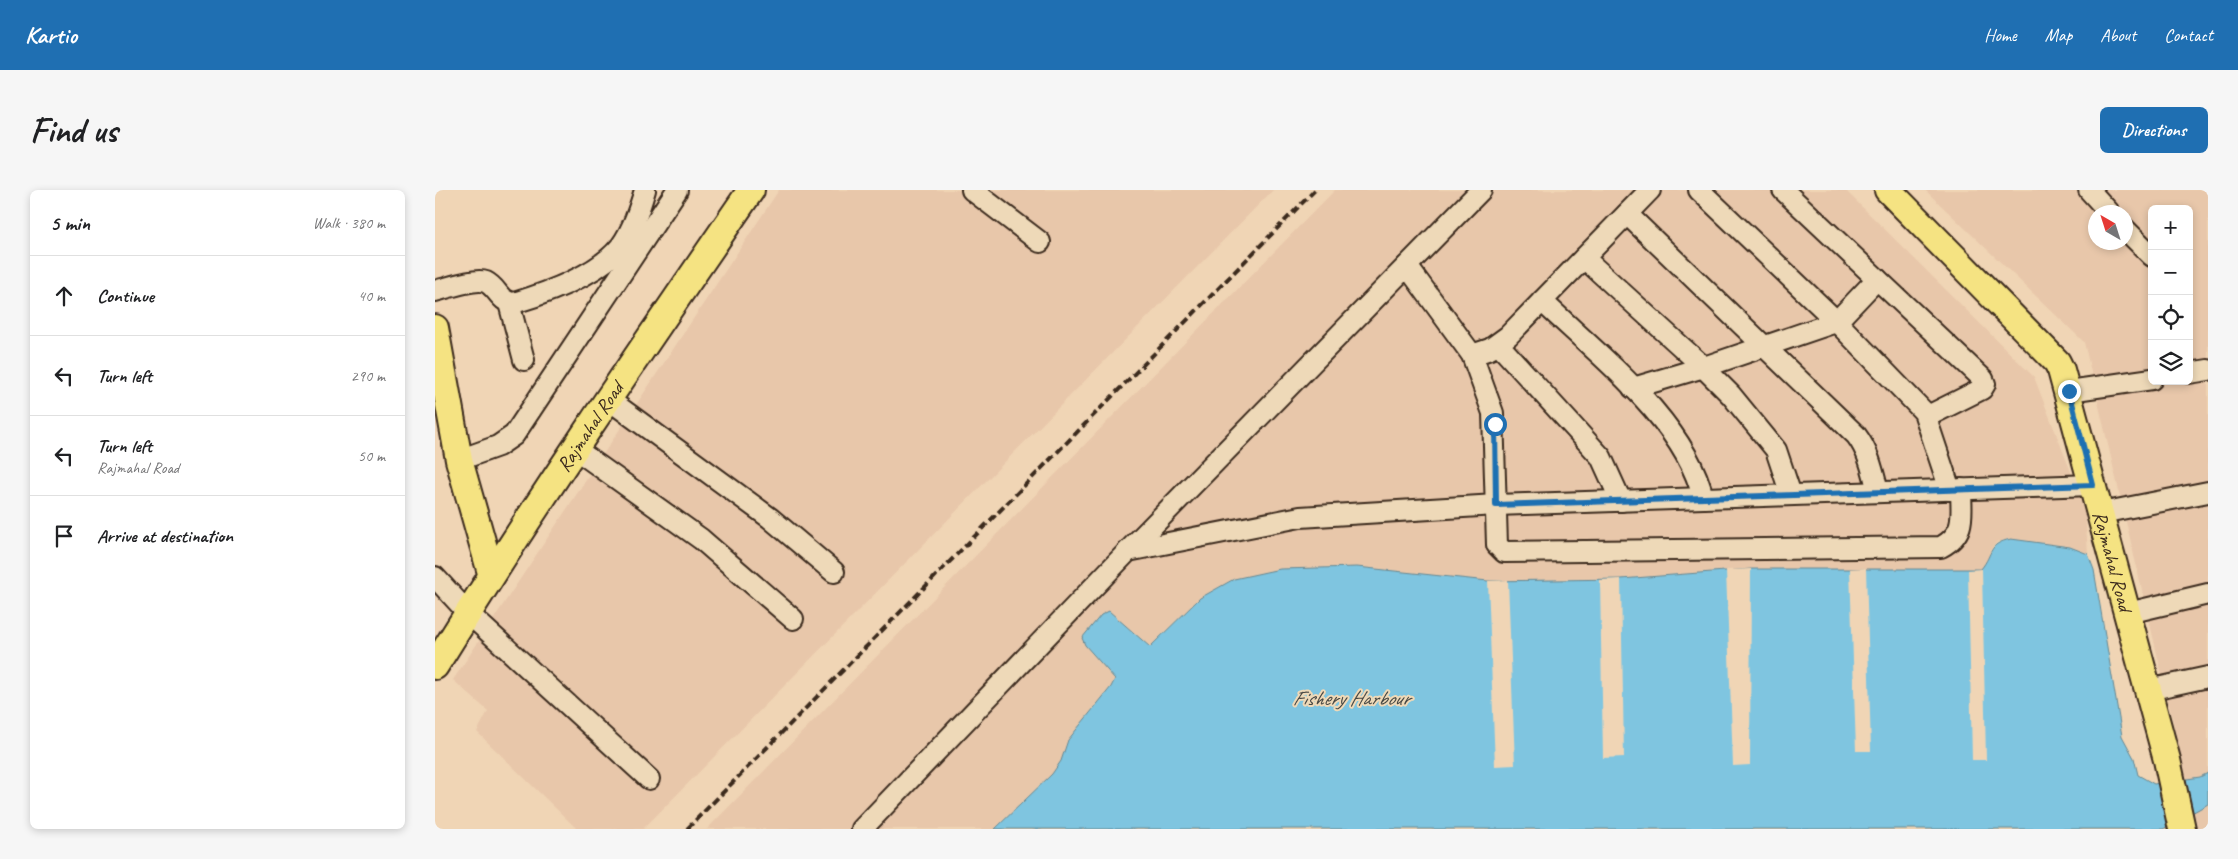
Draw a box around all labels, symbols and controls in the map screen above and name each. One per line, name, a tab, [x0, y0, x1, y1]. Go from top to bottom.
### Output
text: Kartio	[25, 20, 77, 50]
text: Home	[1984, 24, 2017, 46]
text: Map	[2045, 24, 2072, 46]
text: About	[2100, 24, 2136, 46]
text: Contact	[2164, 24, 2213, 46]
button: Directions	[2100, 107, 2208, 153]
text: Find us	[30, 108, 117, 153]
north arrow	[2088, 205, 2133, 250]
map controls	[2148, 205, 2193, 385]
button: +	[2148, 205, 2193, 250]
text: 5 min	[50, 210, 90, 236]
text: Walk · 380 m	[313, 213, 385, 233]
button: −	[2148, 250, 2193, 295]
icon: ahead	[50, 282, 78, 310]
text: Continue	[97, 284, 154, 308]
text: 40 m	[358, 286, 385, 306]
button: locate	[2148, 295, 2193, 340]
button: layers	[2148, 340, 2193, 385]
icon: left	[50, 362, 78, 390]
text: Turn left	[97, 364, 152, 388]
text: 290 m	[351, 366, 385, 386]
street label: Rajmahal Road	[551, 374, 630, 476]
route end	[2058, 380, 2081, 403]
route start	[1484, 413, 1507, 436]
text: Turn left	[97, 434, 152, 458]
icon: left	[50, 442, 78, 470]
text: 50 m	[358, 446, 385, 466]
text: Rajmahal Road	[97, 458, 179, 478]
street label: Rajmahal Road	[2087, 508, 2139, 617]
icon: arrive	[50, 522, 78, 550]
text: Arrive at destination	[97, 524, 233, 548]
water label: Fishery Harbour	[1293, 685, 1414, 711]

